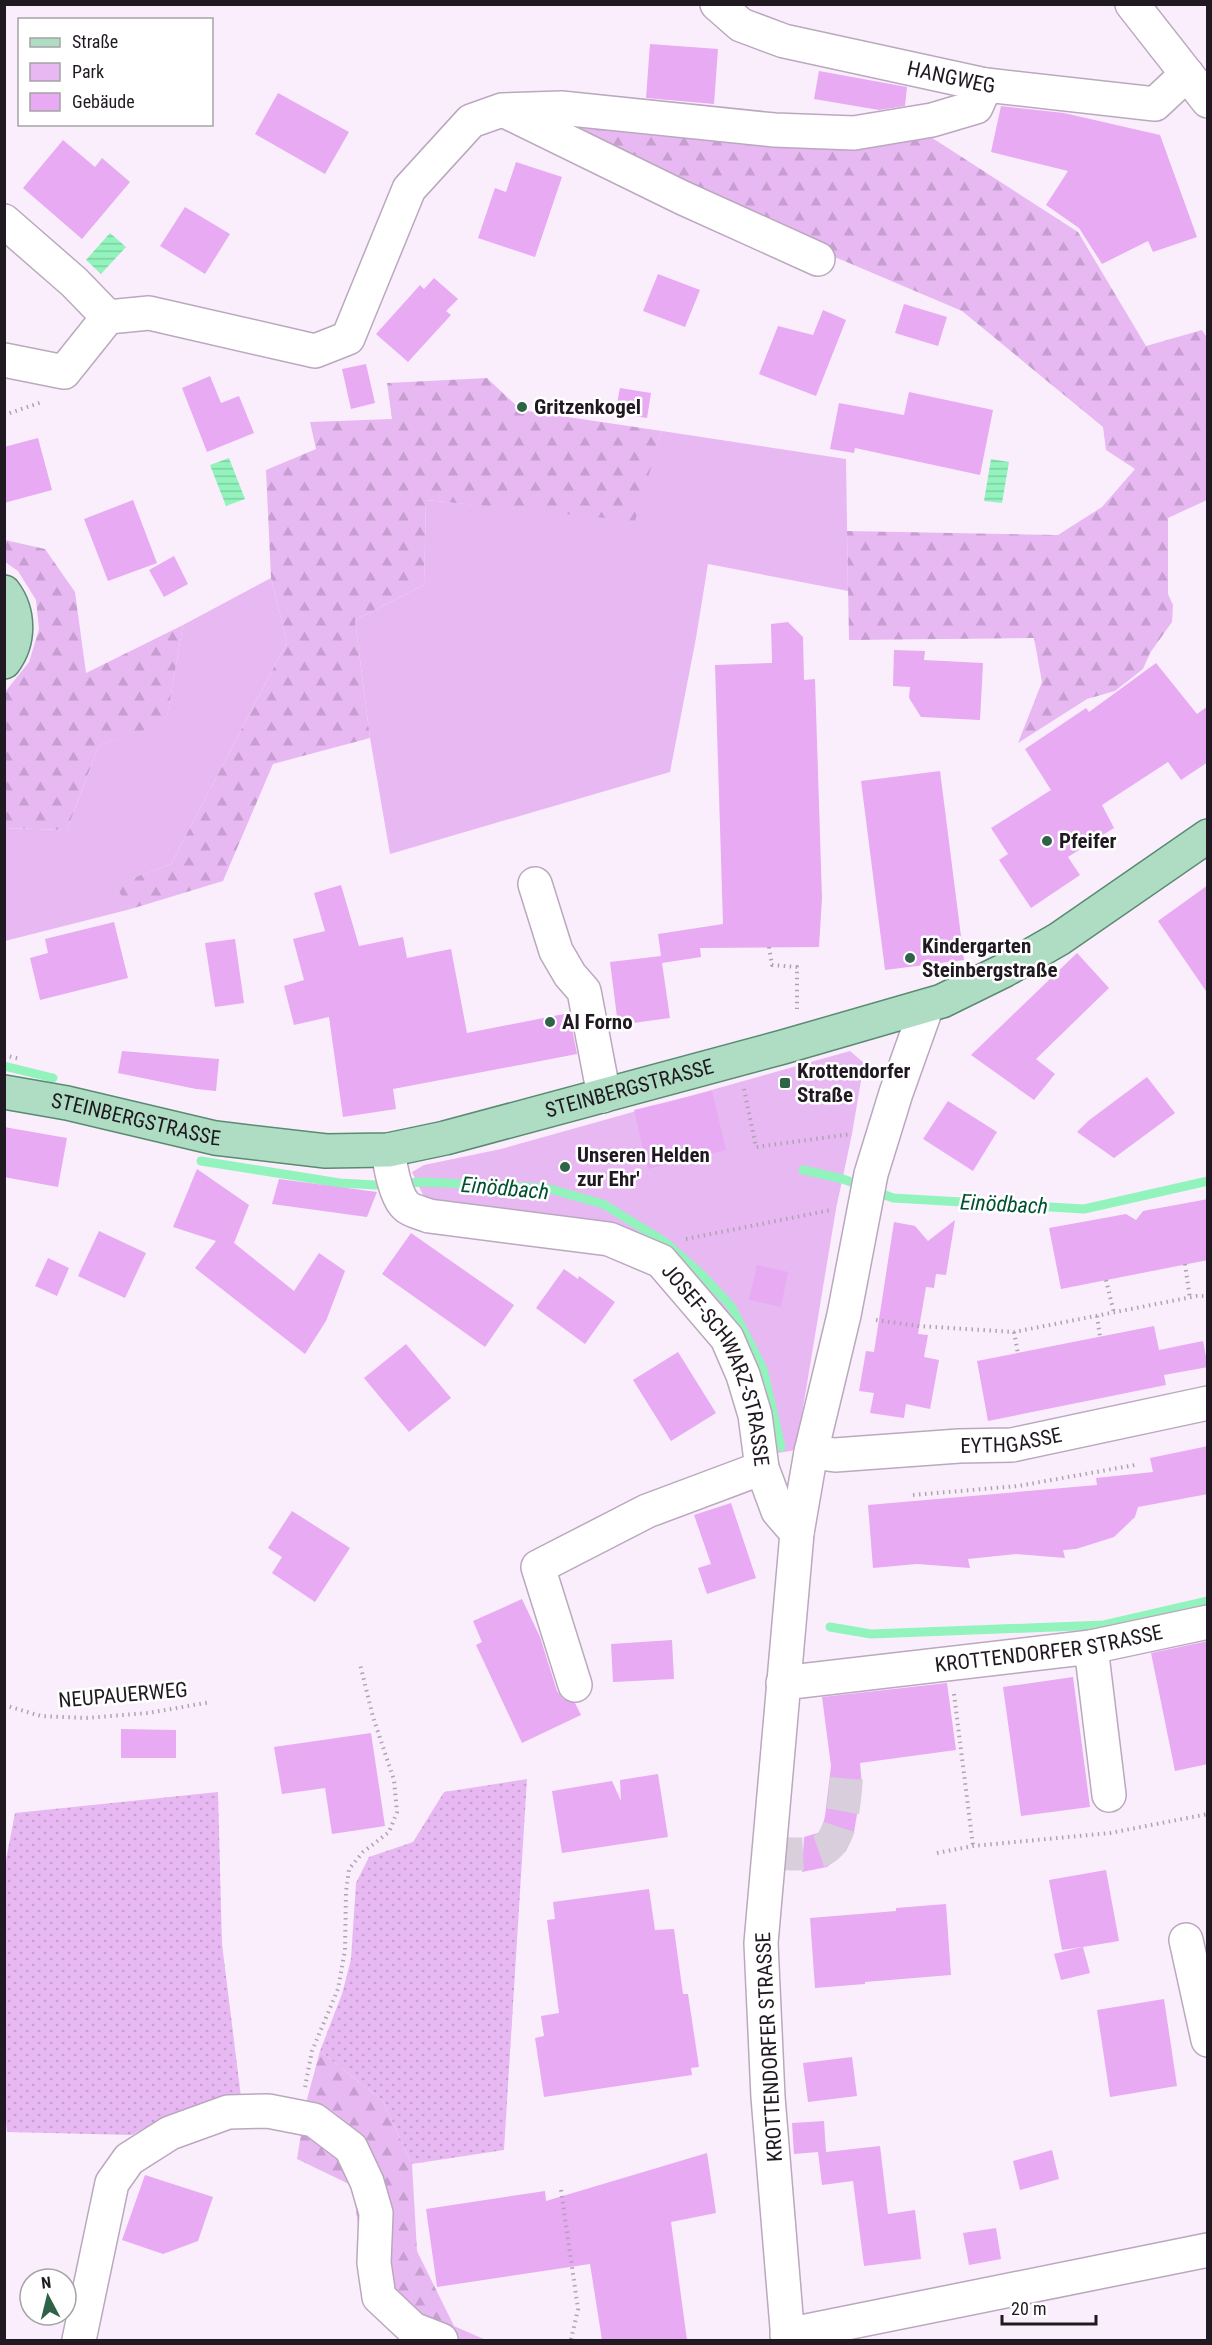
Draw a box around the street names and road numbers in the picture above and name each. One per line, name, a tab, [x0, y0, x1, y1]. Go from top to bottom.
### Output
street label: HANGWEG	[905, 56, 997, 98]
street label: STEINBERGSTRASSE	[543, 1054, 716, 1122]
street label: STEINBERGSTRASSE	[50, 1088, 222, 1151]
street label: JOSEF-SCHWARZ-STRASSE	[657, 1259, 774, 1468]
street label: EYTHGASSE	[960, 1423, 1064, 1458]
street label: KROTTENDORFER STRASSE	[933, 1620, 1165, 1677]
street label: NEUPAUERWEG	[57, 1677, 189, 1713]
street label: KROTTENDORFER STRASSE	[751, 1932, 787, 2162]

